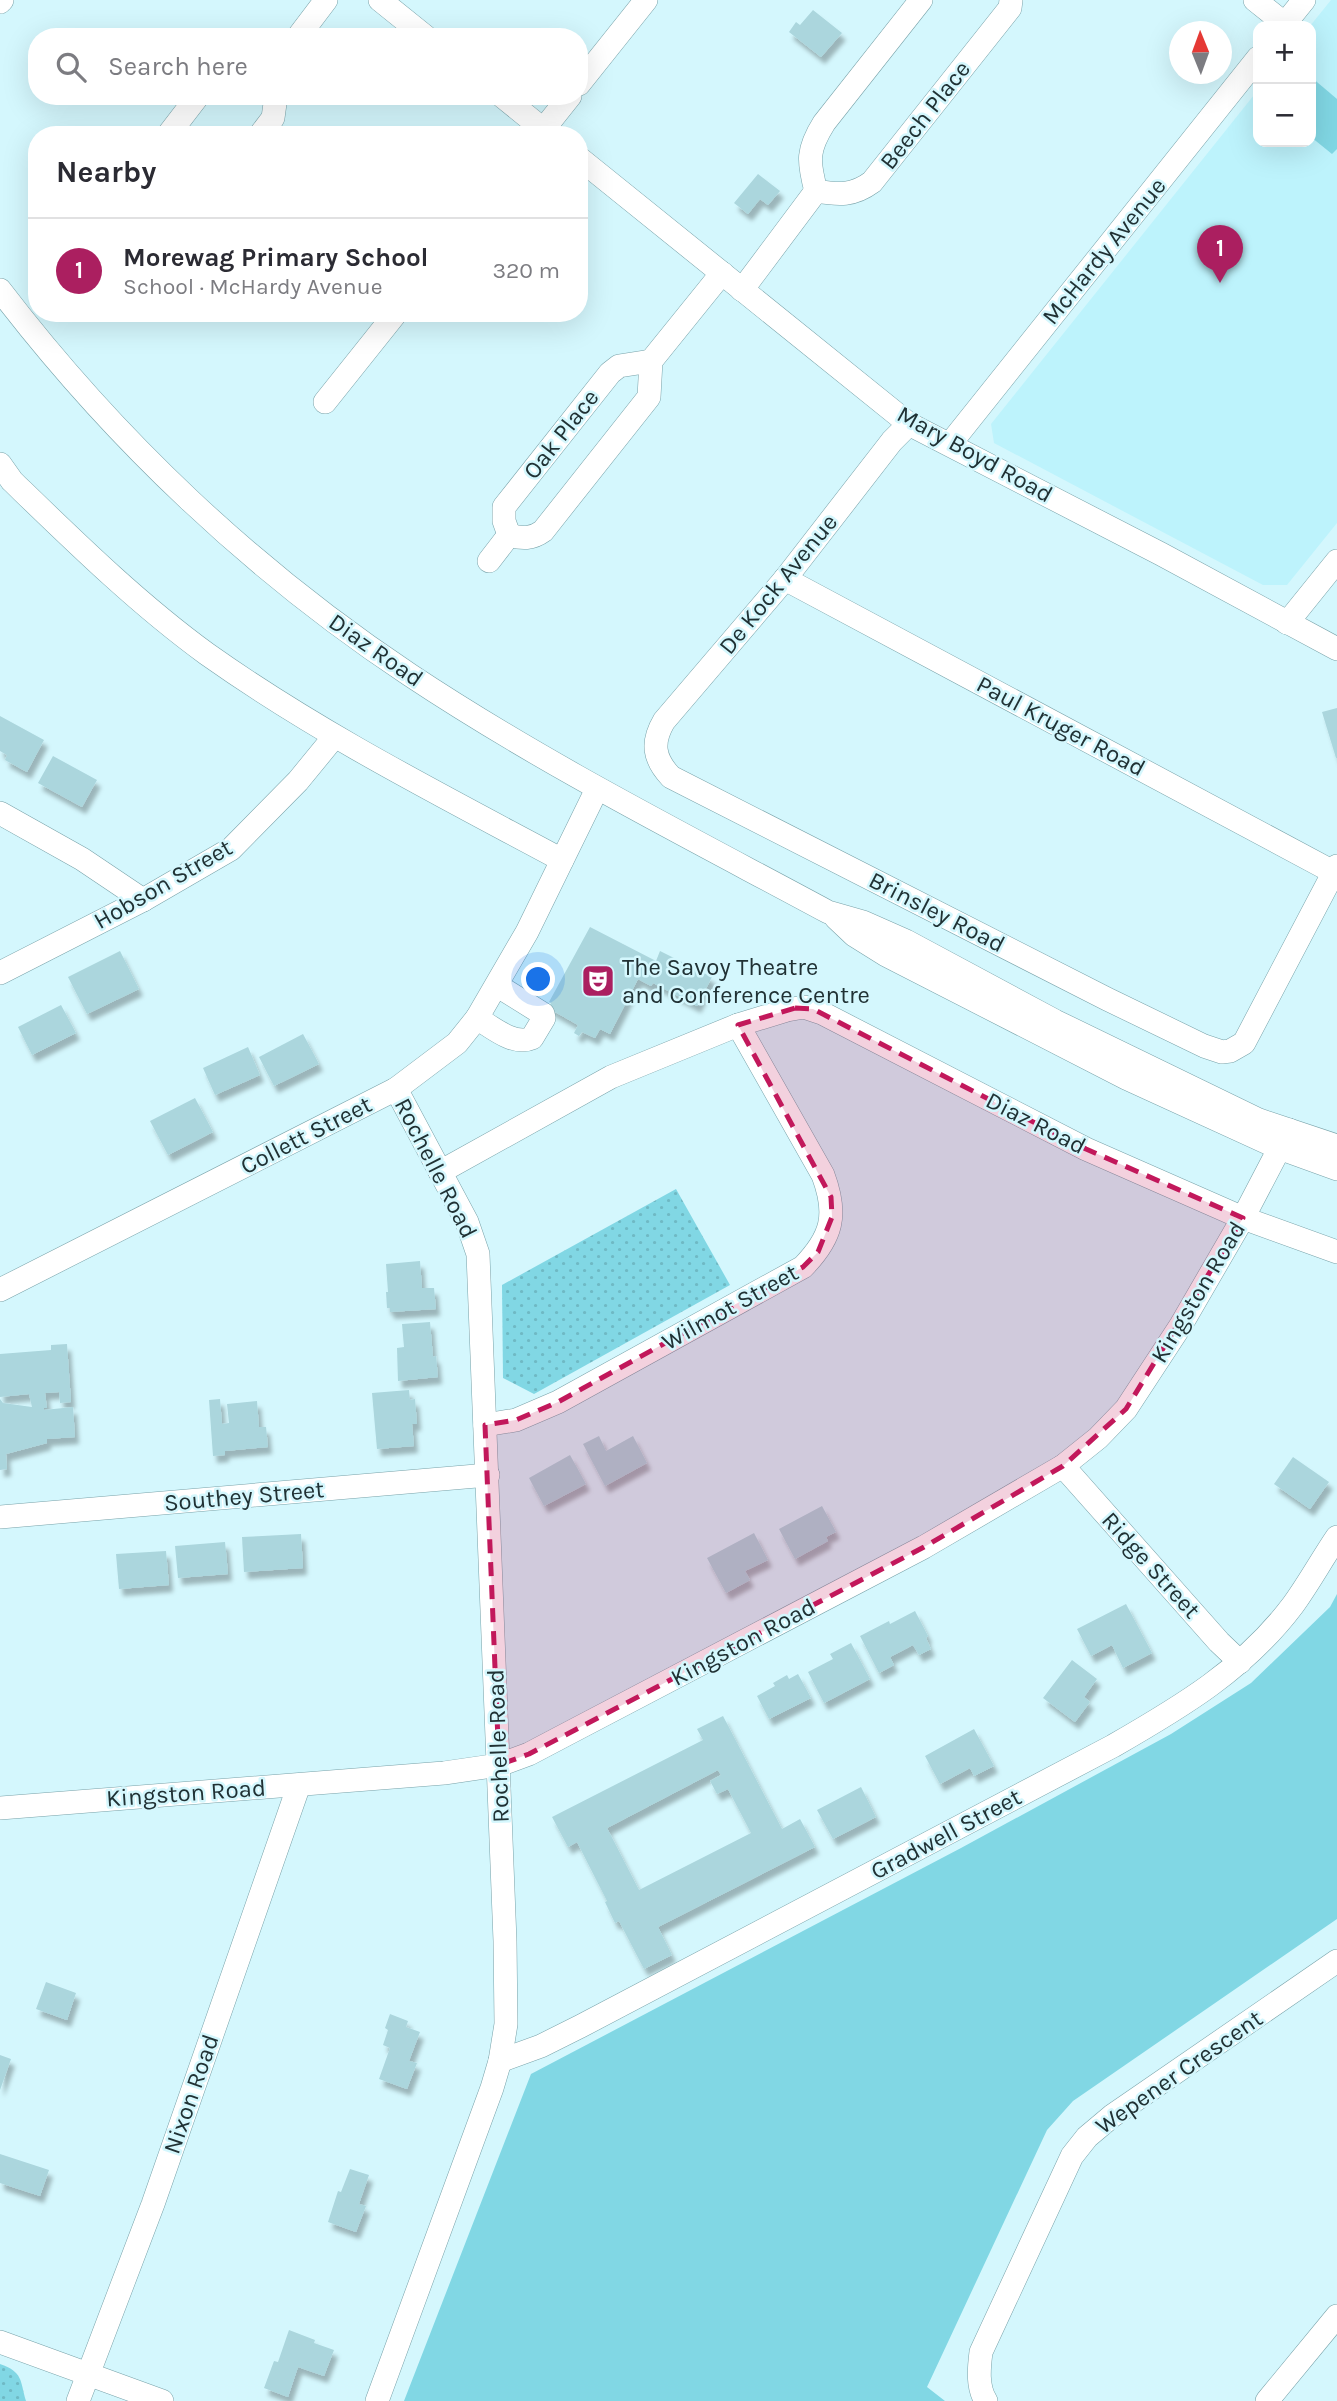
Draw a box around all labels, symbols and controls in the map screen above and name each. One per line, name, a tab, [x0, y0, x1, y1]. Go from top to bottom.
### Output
north arrow	[1169, 21, 1232, 84]
map controls	[1253, 21, 1316, 147]
button: +	[1253, 21, 1316, 84]
search box	[28, 28, 588, 105]
icon: search	[52, 48, 90, 86]
text: Search here	[108, 51, 248, 82]
street label: Beech Place	[874, 55, 976, 175]
button: −	[1253, 84, 1316, 147]
text: Nearby	[56, 154, 156, 190]
street label: McHardy Avenue	[1036, 172, 1172, 330]
pin: 1	[1197, 225, 1243, 283]
text: Morewag Primary School	[123, 242, 429, 273]
text: 1	[75, 257, 83, 284]
text: 320 m	[492, 257, 560, 284]
text: School · McHardy Avenue	[123, 273, 382, 300]
street label: Oak Place	[517, 384, 605, 484]
street label: Mary Boyd Road	[892, 400, 1058, 508]
street label: De Kock Avenue	[713, 508, 843, 660]
street label: Diaz Road	[324, 607, 428, 693]
street label: Paul Kruger Road	[972, 670, 1150, 782]
street label: Hobson Street	[89, 833, 237, 935]
street label: Brinsley Road	[864, 866, 1010, 958]
place label: The Savoy Theatre and Conference Centre	[622, 953, 870, 1009]
your location	[521, 962, 555, 996]
theatre icon: The Savoy Theatre and Conference Centre	[579, 962, 617, 1000]
street label: Diaz Road	[981, 1086, 1091, 1160]
street label: Collett Street	[236, 1090, 376, 1180]
street label: Rochelle Road	[389, 1093, 483, 1243]
street label: Kingston Road	[1145, 1216, 1251, 1368]
street label: Wilmot Street	[657, 1258, 803, 1356]
street label: Southey Street	[163, 1475, 325, 1517]
street label: Ridge Street	[1096, 1506, 1206, 1624]
street label: Kingston Road	[666, 1592, 820, 1692]
street label: Rochelle Road	[481, 1669, 515, 1823]
street label: Kingston Road	[105, 1773, 267, 1813]
street label: Gradwell Street	[866, 1783, 1026, 1885]
street label: Wepener Crescent	[1090, 2004, 1268, 2140]
street label: Nixon Road	[158, 2031, 224, 2157]

